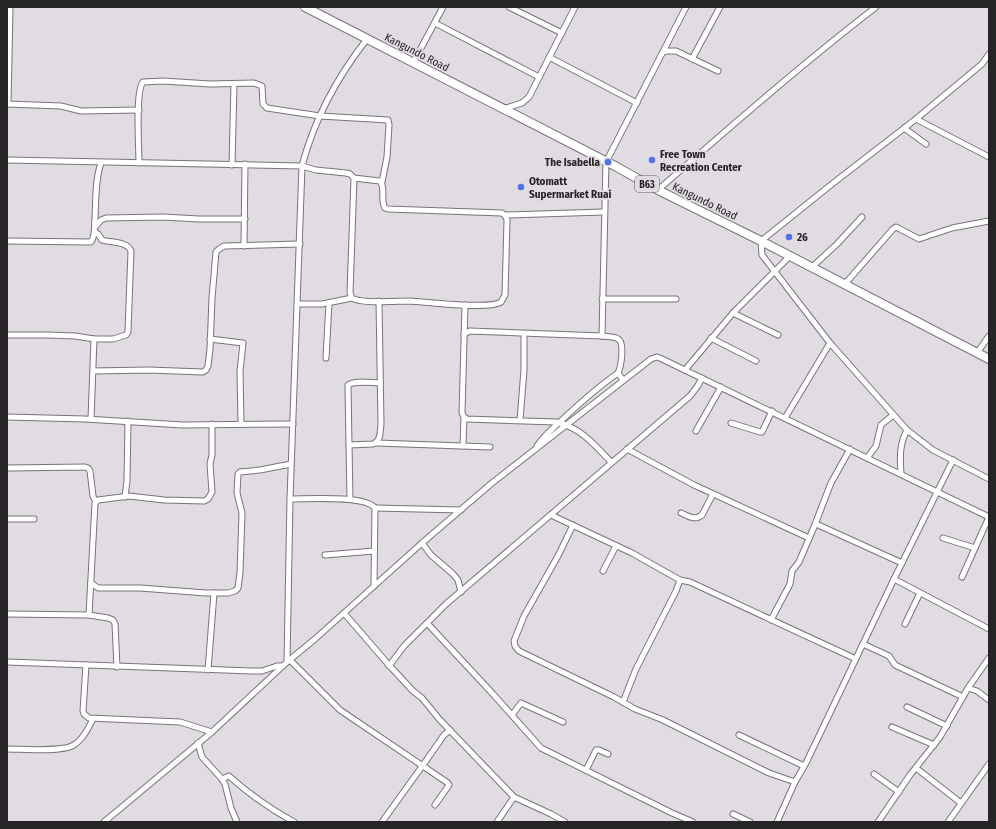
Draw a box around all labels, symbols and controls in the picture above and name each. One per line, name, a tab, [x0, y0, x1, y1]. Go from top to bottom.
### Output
street label: Kangundo Road	[382, 31, 451, 74]
place label: Free Town Recreation Center	[660, 148, 743, 174]
marker: Free Town Recreation Center	[647, 155, 657, 165]
place label: The Isabella	[545, 156, 601, 169]
marker: The Isabella	[603, 157, 613, 167]
place label: Otomatt Supermarket Ruai	[529, 175, 611, 201]
road number: B63	[635, 176, 659, 192]
street label: Kangundo Road	[670, 180, 739, 223]
marker: Otomatt Supermarket Ruai	[516, 182, 526, 192]
place label: 26	[796, 231, 808, 244]
marker: 26	[784, 232, 794, 242]

